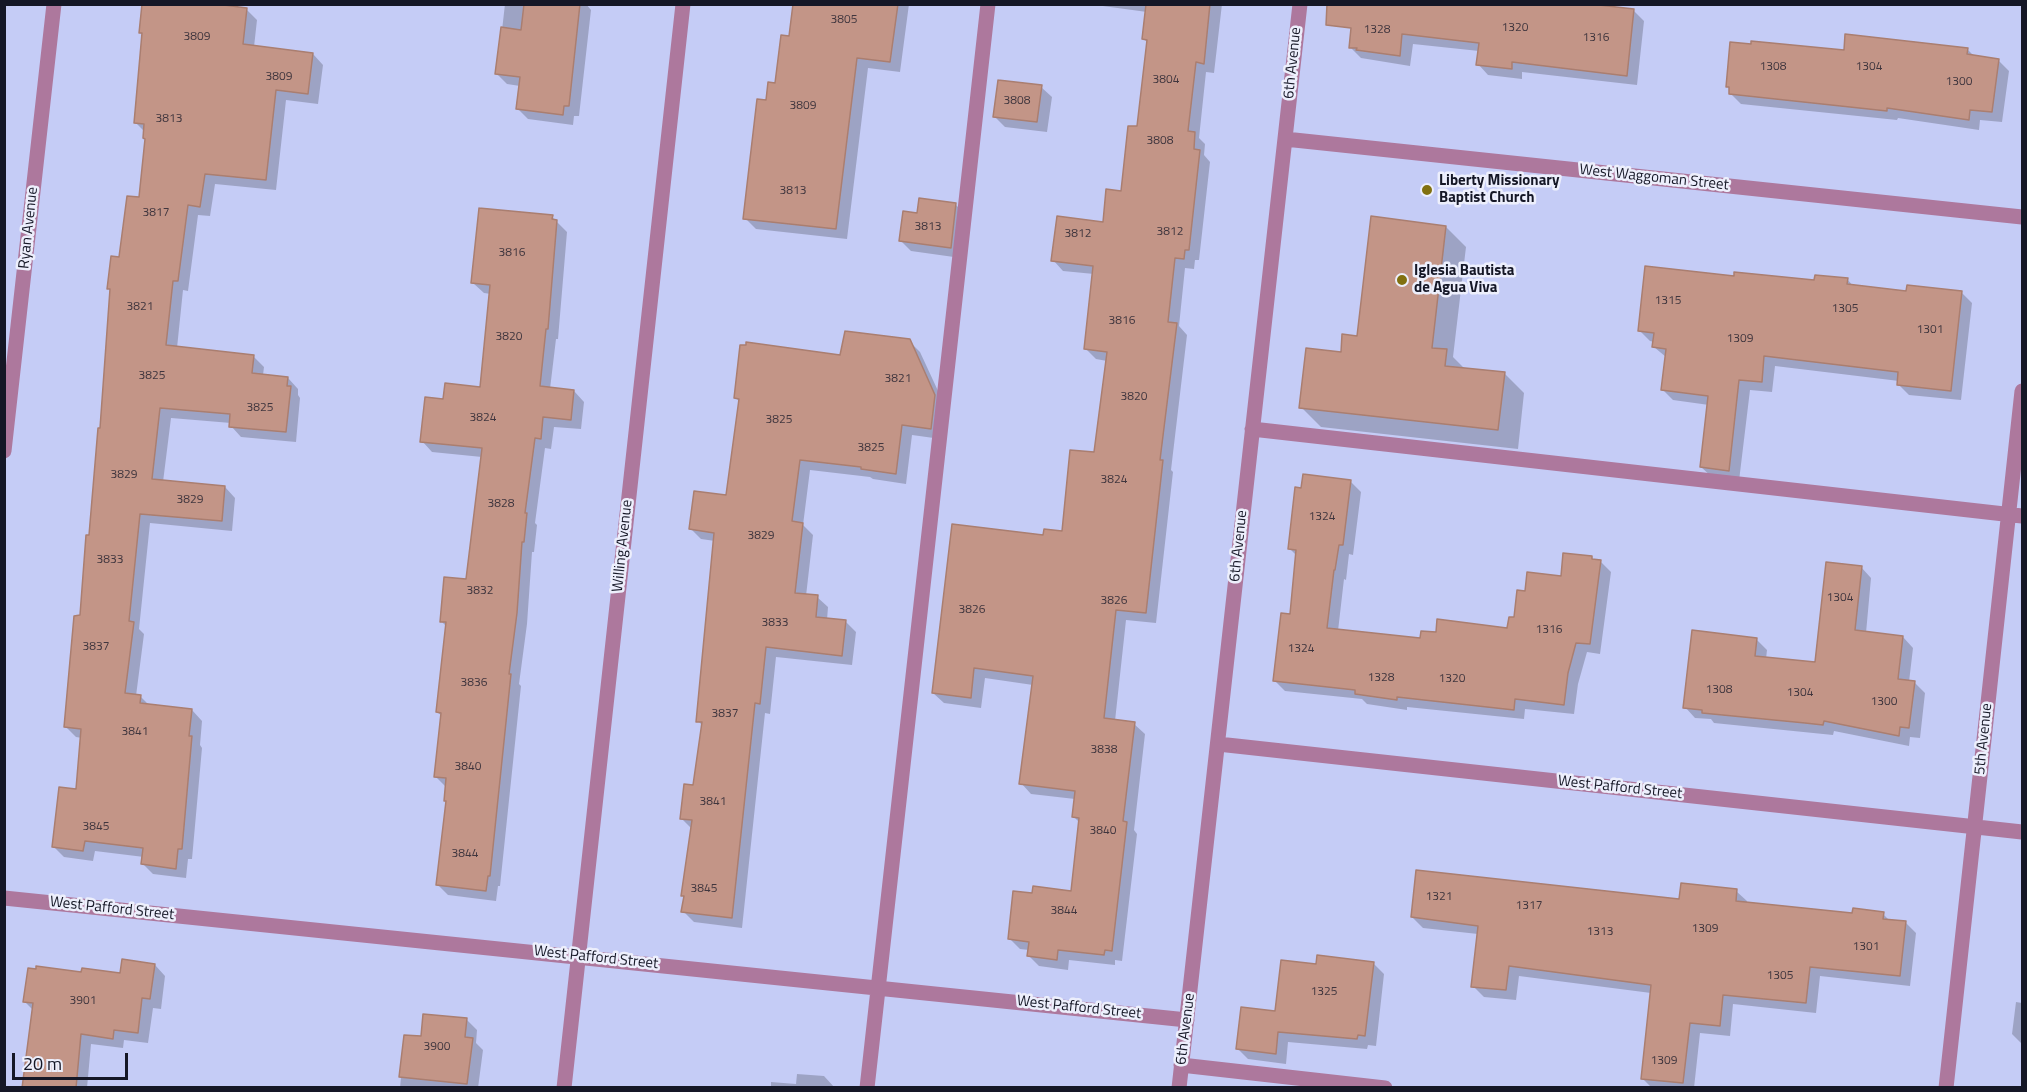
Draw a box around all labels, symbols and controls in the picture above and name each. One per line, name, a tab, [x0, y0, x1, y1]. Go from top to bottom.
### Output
house number: 3805	[831, 13, 857, 27]
house number: 1320	[1502, 21, 1528, 35]
house number: 1328	[1364, 23, 1390, 37]
street label: 6th Avenue	[1280, 26, 1306, 100]
house number: 3809	[184, 30, 210, 44]
house number: 1316	[1583, 31, 1609, 45]
house number: 1308	[1760, 60, 1786, 74]
house number: 1304	[1856, 60, 1882, 74]
house number: 3809	[266, 70, 292, 84]
house number: 3804	[1153, 73, 1179, 87]
house number: 1300	[1946, 75, 1972, 89]
house number: 3808	[1004, 94, 1030, 108]
house number: 3809	[790, 99, 816, 113]
house number: 3813	[156, 112, 182, 126]
house number: 3808	[1147, 134, 1173, 148]
street label: West Waggoman Street	[1578, 161, 1730, 195]
place label: Liberty Missionary Baptist Church	[1439, 172, 1559, 207]
marker: Liberty Missionary Baptist Church	[1420, 183, 1434, 197]
house number: 3813	[780, 184, 806, 198]
street label: Ryan Avenue	[16, 186, 42, 270]
house number: 3817	[143, 206, 169, 220]
house number: 3813	[915, 220, 941, 234]
house number: 3812	[1157, 225, 1183, 239]
house number: 3812	[1065, 227, 1091, 241]
house number: 3816	[499, 246, 525, 260]
place label: Iglesia Bautista de Agua Viva	[1414, 262, 1514, 297]
marker: Iglesia Bautista de Agua Viva	[1395, 273, 1409, 287]
house number: 1315	[1655, 294, 1681, 308]
house number: 3821	[127, 300, 153, 314]
house number: 1305	[1832, 302, 1858, 316]
house number: 3816	[1109, 314, 1135, 328]
house number: 1301	[1917, 323, 1943, 337]
house number: 3820	[496, 330, 522, 344]
house number: 1309	[1727, 332, 1753, 346]
house number: 3825	[139, 369, 165, 383]
house number: 3821	[885, 372, 911, 386]
house number: 3820	[1121, 390, 1147, 404]
house number: 3825	[247, 401, 273, 415]
house number: 3824	[470, 411, 496, 425]
house number: 3825	[766, 413, 792, 427]
house number: 3825	[858, 441, 884, 455]
house number: 3829	[111, 468, 137, 482]
house number: 3824	[1101, 473, 1127, 487]
house number: 3829	[177, 493, 203, 507]
house number: 3828	[488, 497, 514, 511]
street label: Willing Avenue	[609, 499, 637, 593]
street label: 6th Avenue	[1226, 509, 1252, 583]
house number: 1324	[1309, 510, 1335, 524]
house number: 3829	[748, 529, 774, 543]
house number: 3833	[97, 553, 123, 567]
house number: 3832	[467, 584, 493, 598]
house number: 1304	[1827, 591, 1853, 605]
house number: 3826	[1101, 594, 1127, 608]
house number: 3826	[959, 603, 985, 617]
house number: 3833	[762, 616, 788, 630]
house number: 1316	[1536, 623, 1562, 637]
house number: 3837	[83, 640, 109, 654]
house number: 1324	[1288, 642, 1314, 656]
house number: 1328	[1368, 671, 1394, 685]
house number: 1320	[1439, 672, 1465, 686]
house number: 3836	[461, 676, 487, 690]
house number: 1308	[1706, 683, 1732, 697]
house number: 1304	[1787, 686, 1813, 700]
house number: 1300	[1871, 695, 1897, 709]
street label: 5th Avenue	[1971, 702, 1997, 776]
house number: 3837	[712, 707, 738, 721]
house number: 3841	[122, 725, 148, 739]
house number: 3838	[1091, 743, 1117, 757]
house number: 3840	[455, 760, 481, 774]
street label: West Pafford Street	[1557, 773, 1683, 803]
house number: 3841	[700, 795, 726, 809]
house number: 3845	[83, 820, 109, 834]
house number: 3840	[1090, 824, 1116, 838]
house number: 3844	[452, 847, 478, 861]
house number: 3845	[691, 882, 717, 896]
house number: 1321	[1426, 890, 1452, 904]
street label: West Pafford Street	[49, 894, 175, 924]
house number: 1317	[1516, 899, 1542, 913]
house number: 3844	[1051, 904, 1077, 918]
house number: 1309	[1692, 922, 1718, 936]
house number: 1313	[1587, 925, 1613, 939]
house number: 1301	[1853, 940, 1879, 954]
street label: West Pafford Street	[533, 943, 659, 973]
house number: 1305	[1767, 969, 1793, 983]
house number: 1325	[1311, 985, 1337, 999]
street label: 6th Avenue	[1173, 992, 1199, 1066]
street label: West Pafford Street	[1016, 993, 1142, 1023]
house number: 3901	[70, 994, 96, 1008]
house number: 3900	[424, 1040, 450, 1054]
scale bar	[15, 1041, 130, 1079]
text: 20 m	[23, 1050, 62, 1077]
house number: 1309	[1651, 1054, 1677, 1068]

